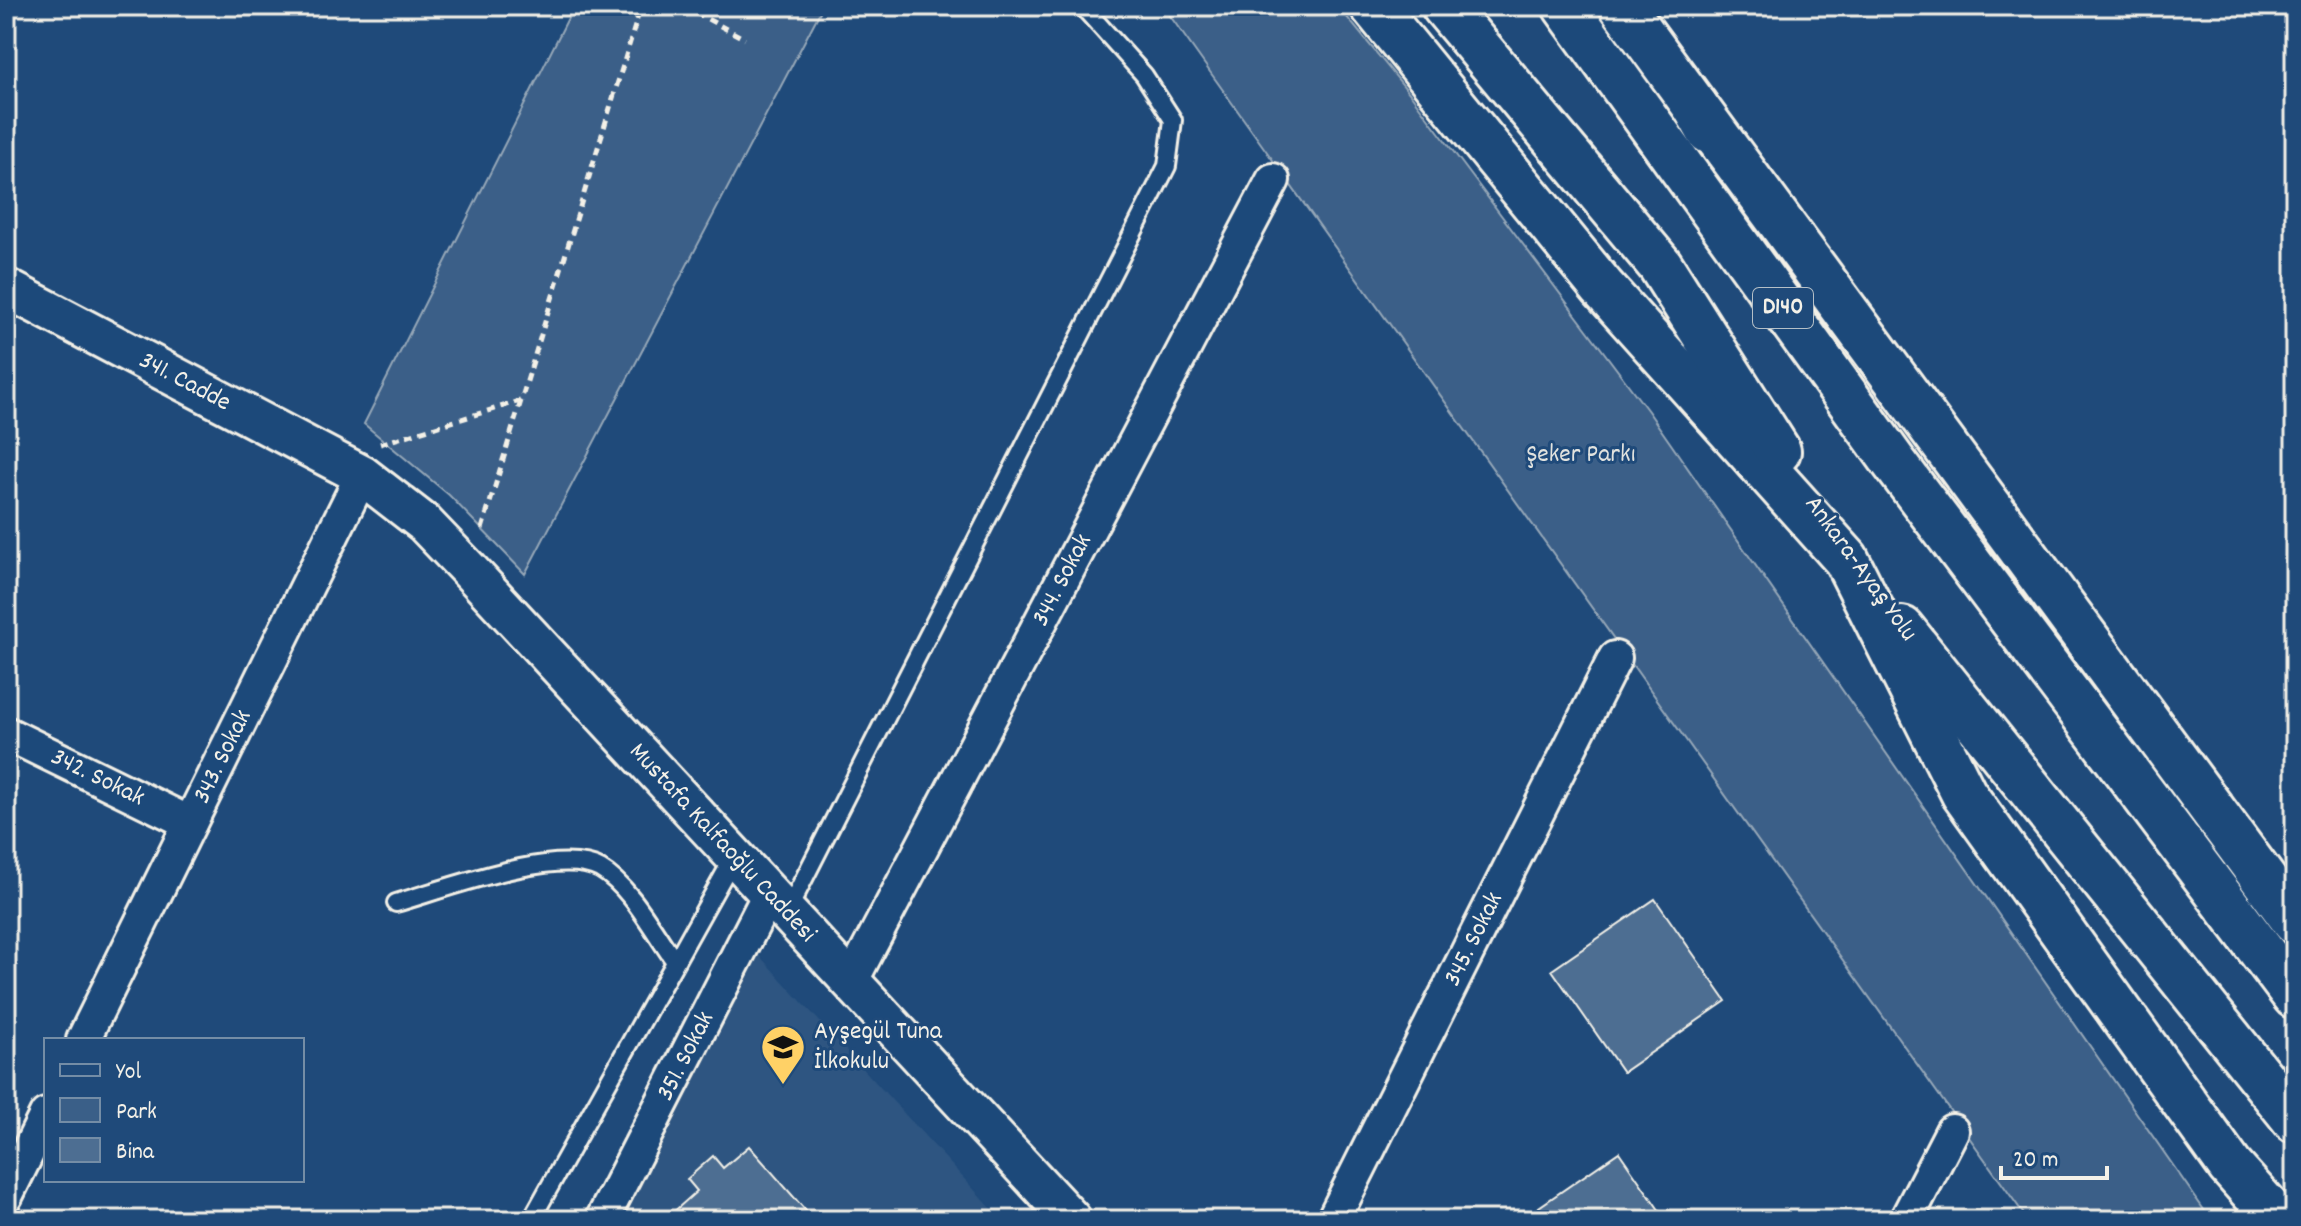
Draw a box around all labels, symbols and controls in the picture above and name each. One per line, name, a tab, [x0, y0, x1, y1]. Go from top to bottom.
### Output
road number: D140	[1753, 288, 1813, 328]
street label: 341. Cadde	[132, 342, 237, 421]
park label: Şeker Parkı	[1527, 437, 1635, 474]
street label: Ankara-Ayaş Yolu	[1794, 488, 1926, 650]
street label: 344. Sokak	[1023, 527, 1102, 633]
street label: 343. Sokak	[184, 703, 262, 810]
street label: Mustafa Kalfaoğlu Caddesi	[620, 735, 825, 952]
street label: 342. Sokak	[44, 739, 151, 817]
street label: 345. Sokak	[1435, 886, 1513, 993]
street label: 351. Sokak	[647, 1005, 724, 1107]
place label: Ayşegül Tuna İlkokulu	[814, 1014, 943, 1081]
school or university icon: Ayşegül Tuna İlkokulu	[759, 1023, 807, 1086]
legend	[44, 1038, 304, 1182]
text: Yol	[116, 1056, 141, 1090]
text: Park	[116, 1096, 157, 1130]
scale bar	[2001, 1130, 2107, 1180]
text: Bina	[116, 1136, 155, 1170]
text: 20 m	[2013, 1144, 2059, 1178]

